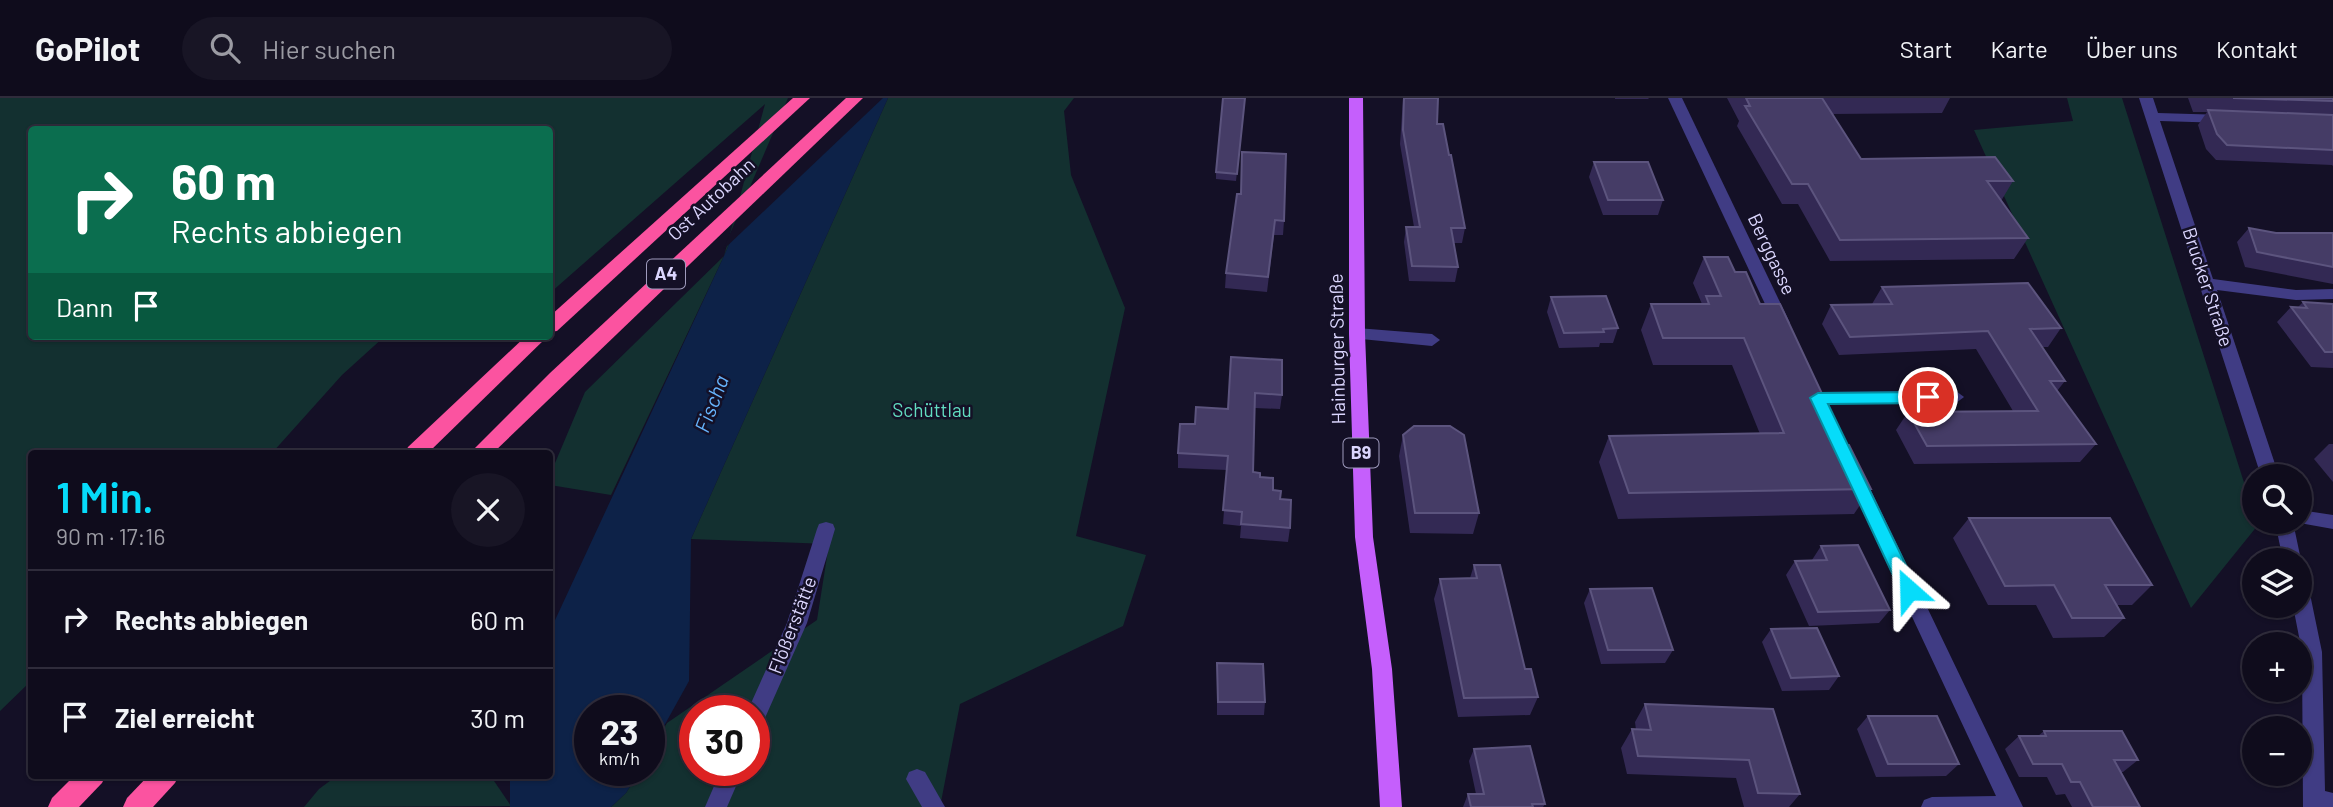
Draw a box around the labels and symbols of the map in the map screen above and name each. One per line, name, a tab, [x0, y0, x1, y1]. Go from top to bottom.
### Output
street label: Ost Autobahn	[662, 152, 759, 245]
street label: Berggasse	[1744, 210, 1801, 298]
street label: Brucker Straße	[2178, 224, 2239, 349]
road number: A4	[647, 260, 685, 288]
street label: Hainburger Straße	[1324, 273, 1349, 425]
pin	[1898, 367, 1958, 427]
water label: Fischa	[688, 371, 733, 436]
park label: Schüttlau	[892, 398, 972, 421]
road number: B9	[1344, 438, 1378, 468]
position arrow	[1872, 553, 1946, 627]
street label: Flößerstätte	[762, 573, 821, 677]
speed limit sign: 30	[679, 695, 770, 786]

